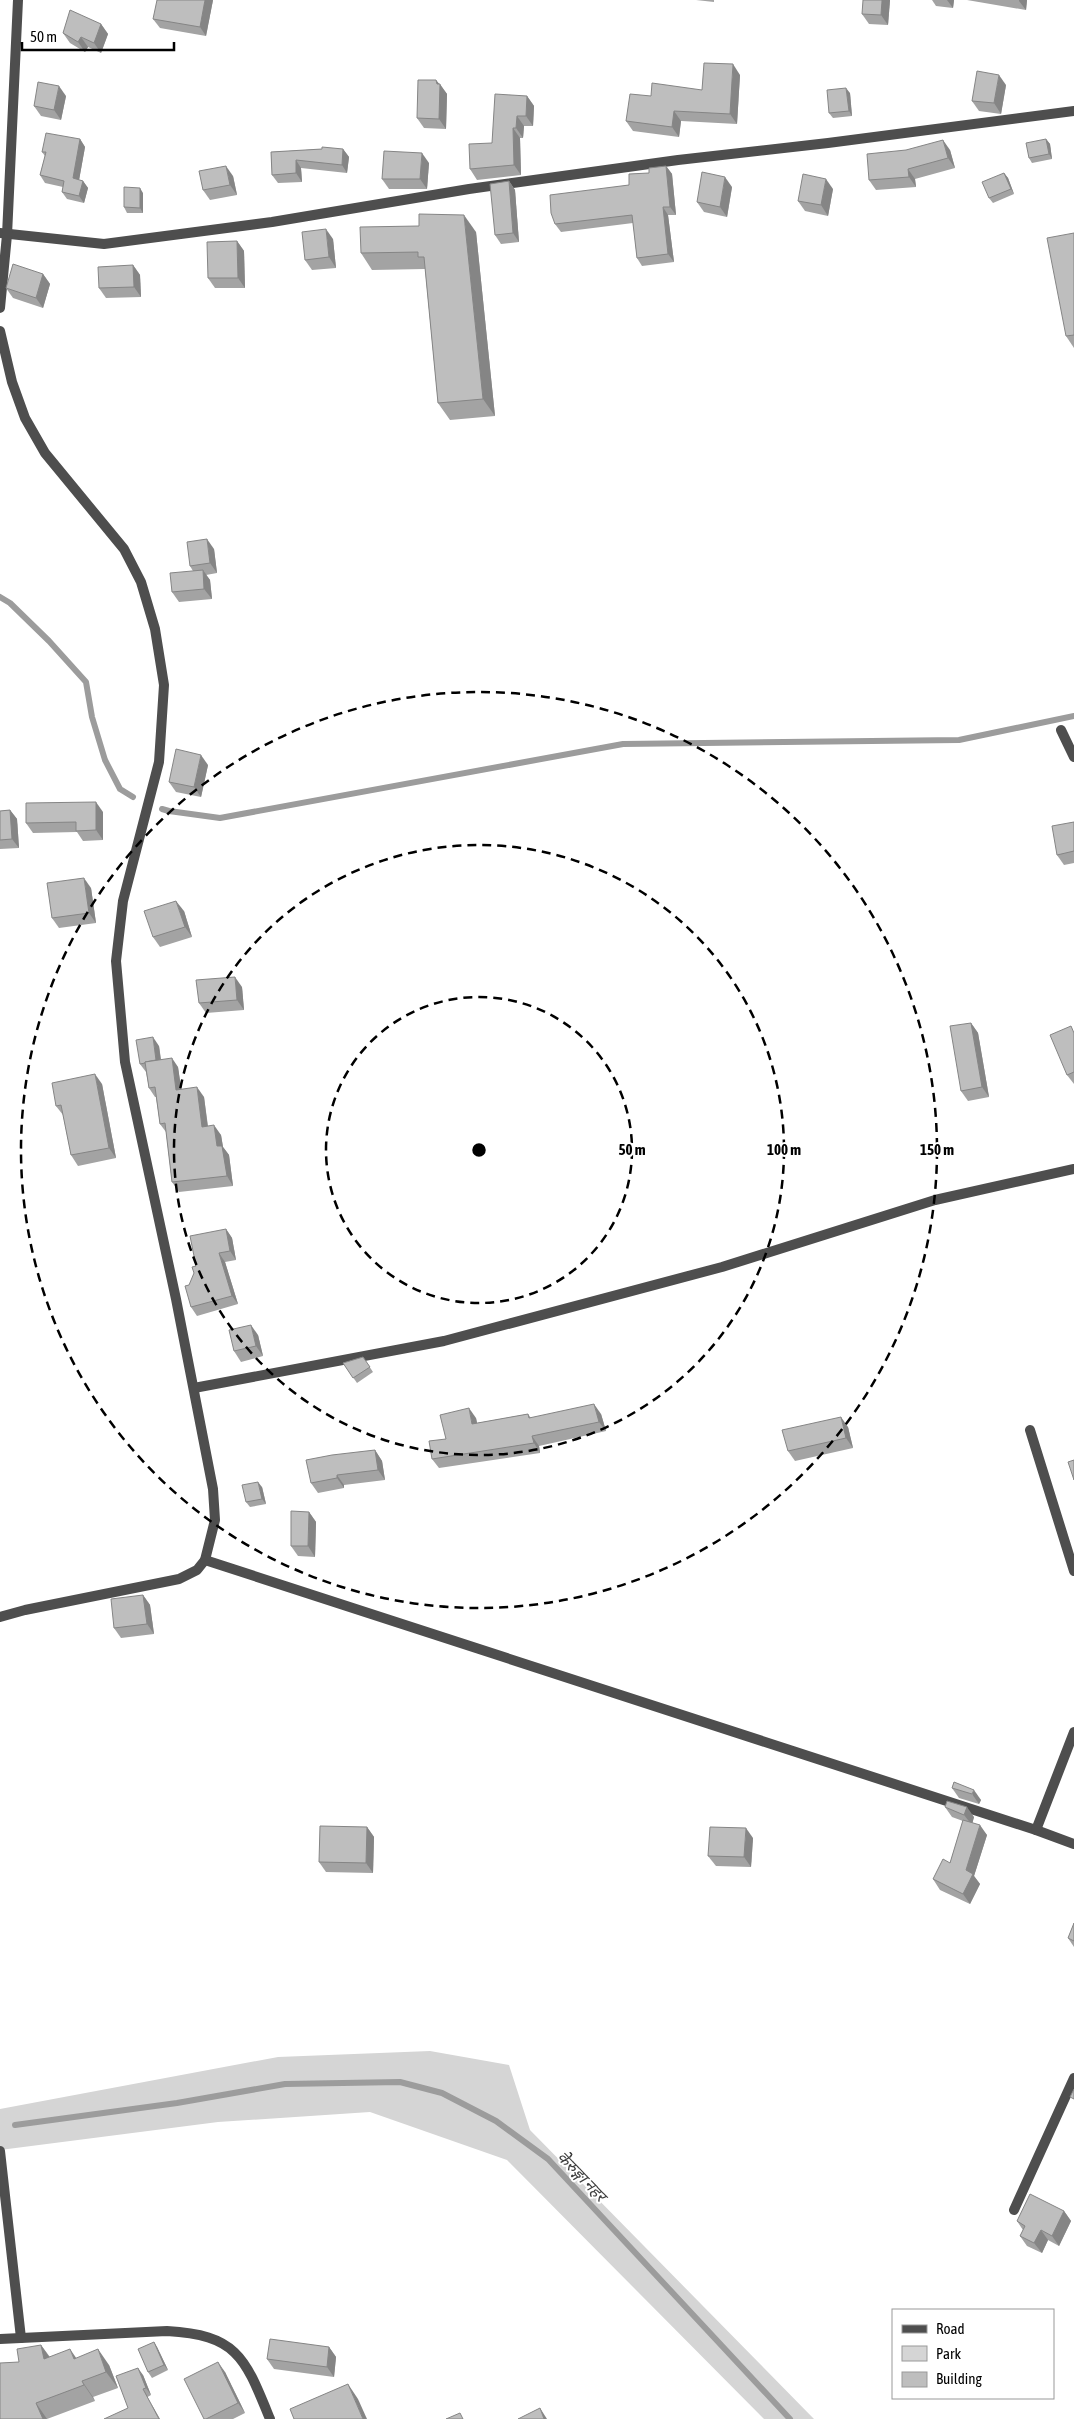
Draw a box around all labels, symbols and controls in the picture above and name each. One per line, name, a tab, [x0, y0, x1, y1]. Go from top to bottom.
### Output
scale bar	[22, 20, 175, 52]
text: 50 m	[30, 28, 57, 45]
centre of rings	[470, 1141, 488, 1159]
text: 50 m	[619, 1141, 646, 1158]
text: 100 m	[767, 1141, 801, 1158]
text: 150 m	[920, 1141, 954, 1158]
water label: केेरुङ्गा नहर	[554, 2147, 612, 2207]
legend	[892, 2309, 1054, 2399]
text: Road	[936, 2320, 965, 2337]
text: Park	[936, 2345, 961, 2362]
text: Building	[936, 2370, 982, 2387]

